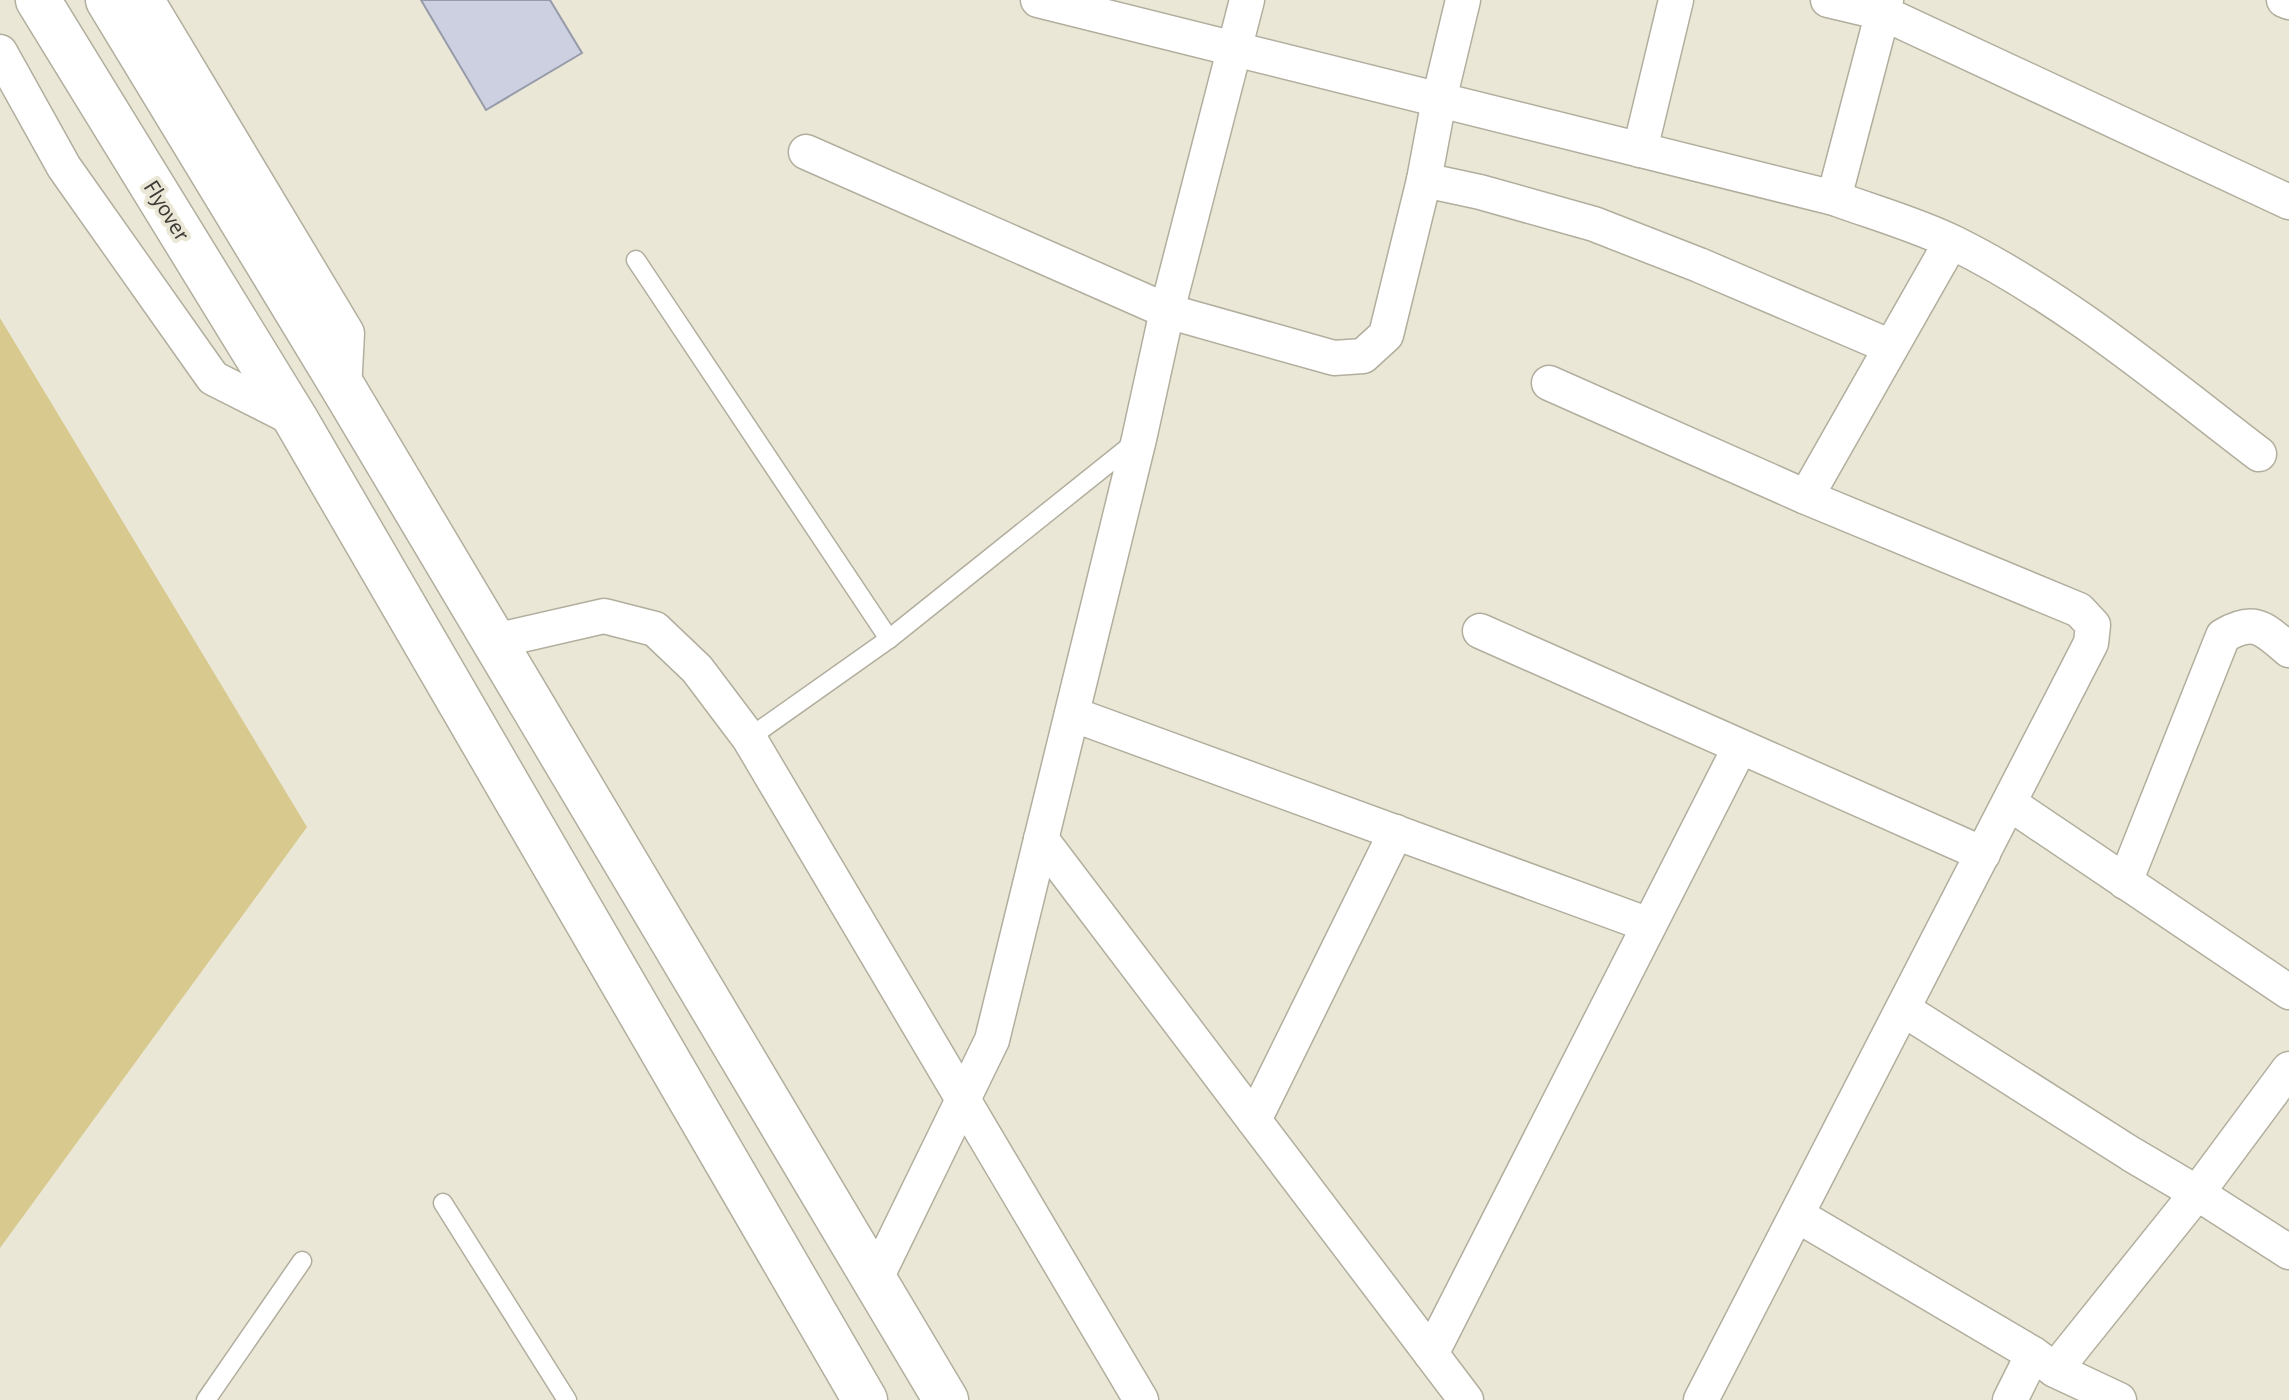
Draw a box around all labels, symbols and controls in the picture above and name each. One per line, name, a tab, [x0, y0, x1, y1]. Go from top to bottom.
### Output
street label: Flyover	[138, 176, 194, 245]

